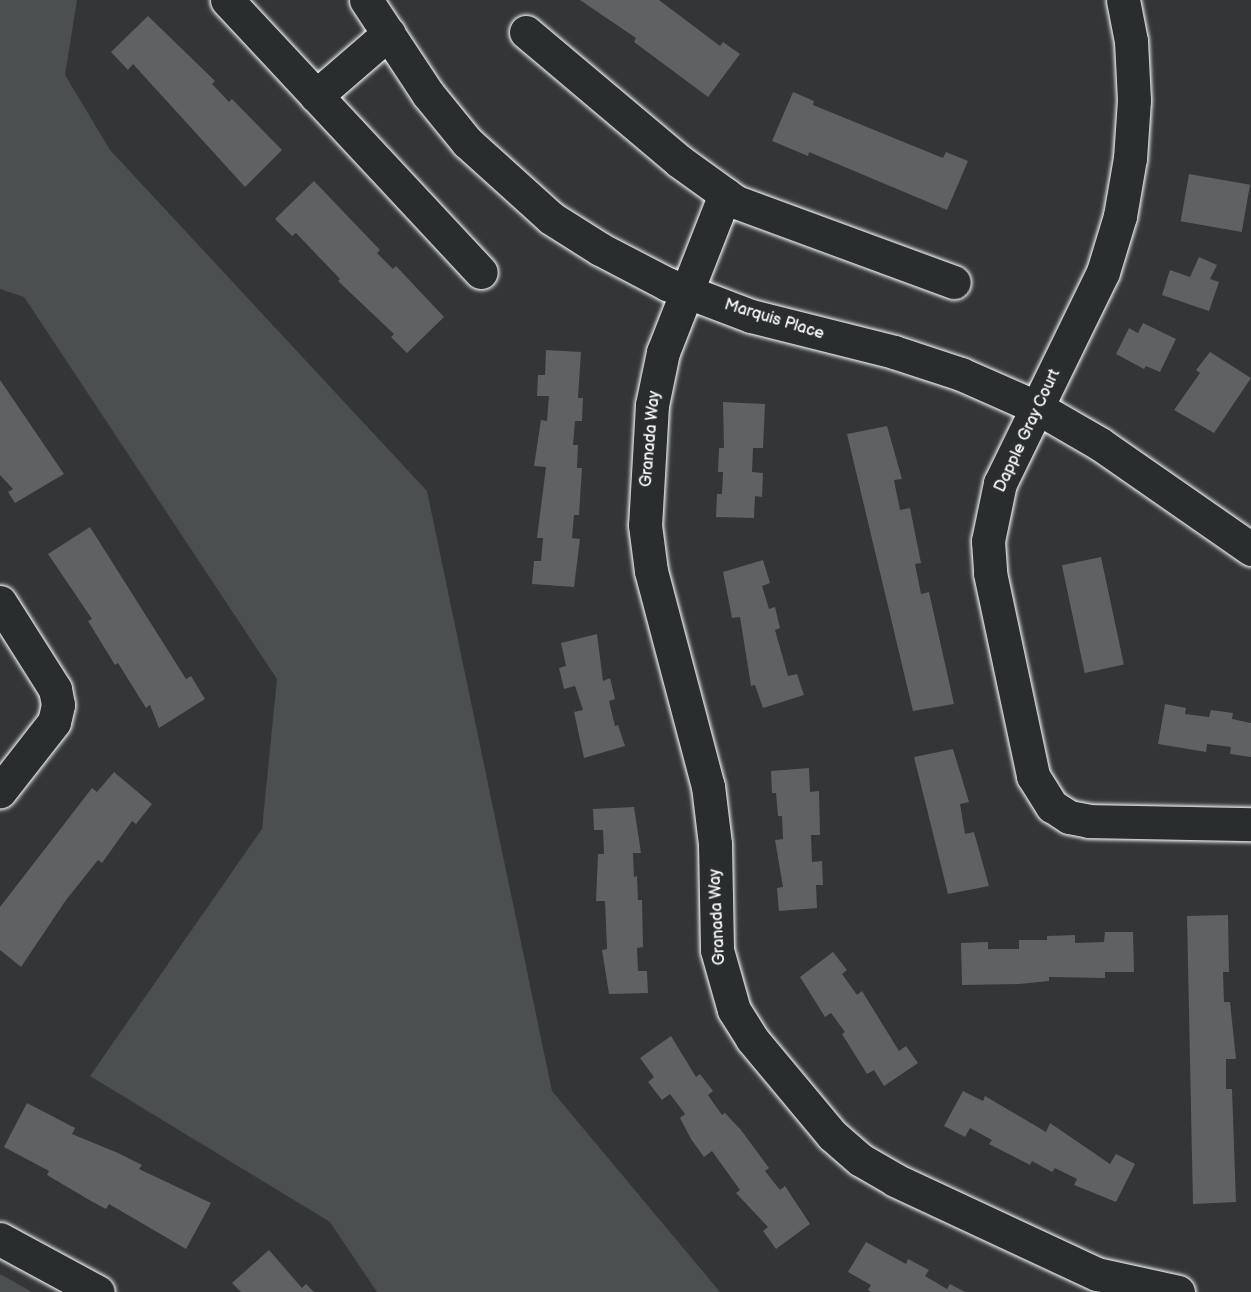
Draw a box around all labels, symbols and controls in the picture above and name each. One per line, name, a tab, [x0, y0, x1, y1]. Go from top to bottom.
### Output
street label: Marquis Place	[722, 296, 826, 344]
street label: Dapple Gray Court	[991, 366, 1065, 496]
street label: Granada Way	[637, 390, 665, 488]
street label: Granada Way	[706, 868, 730, 966]

